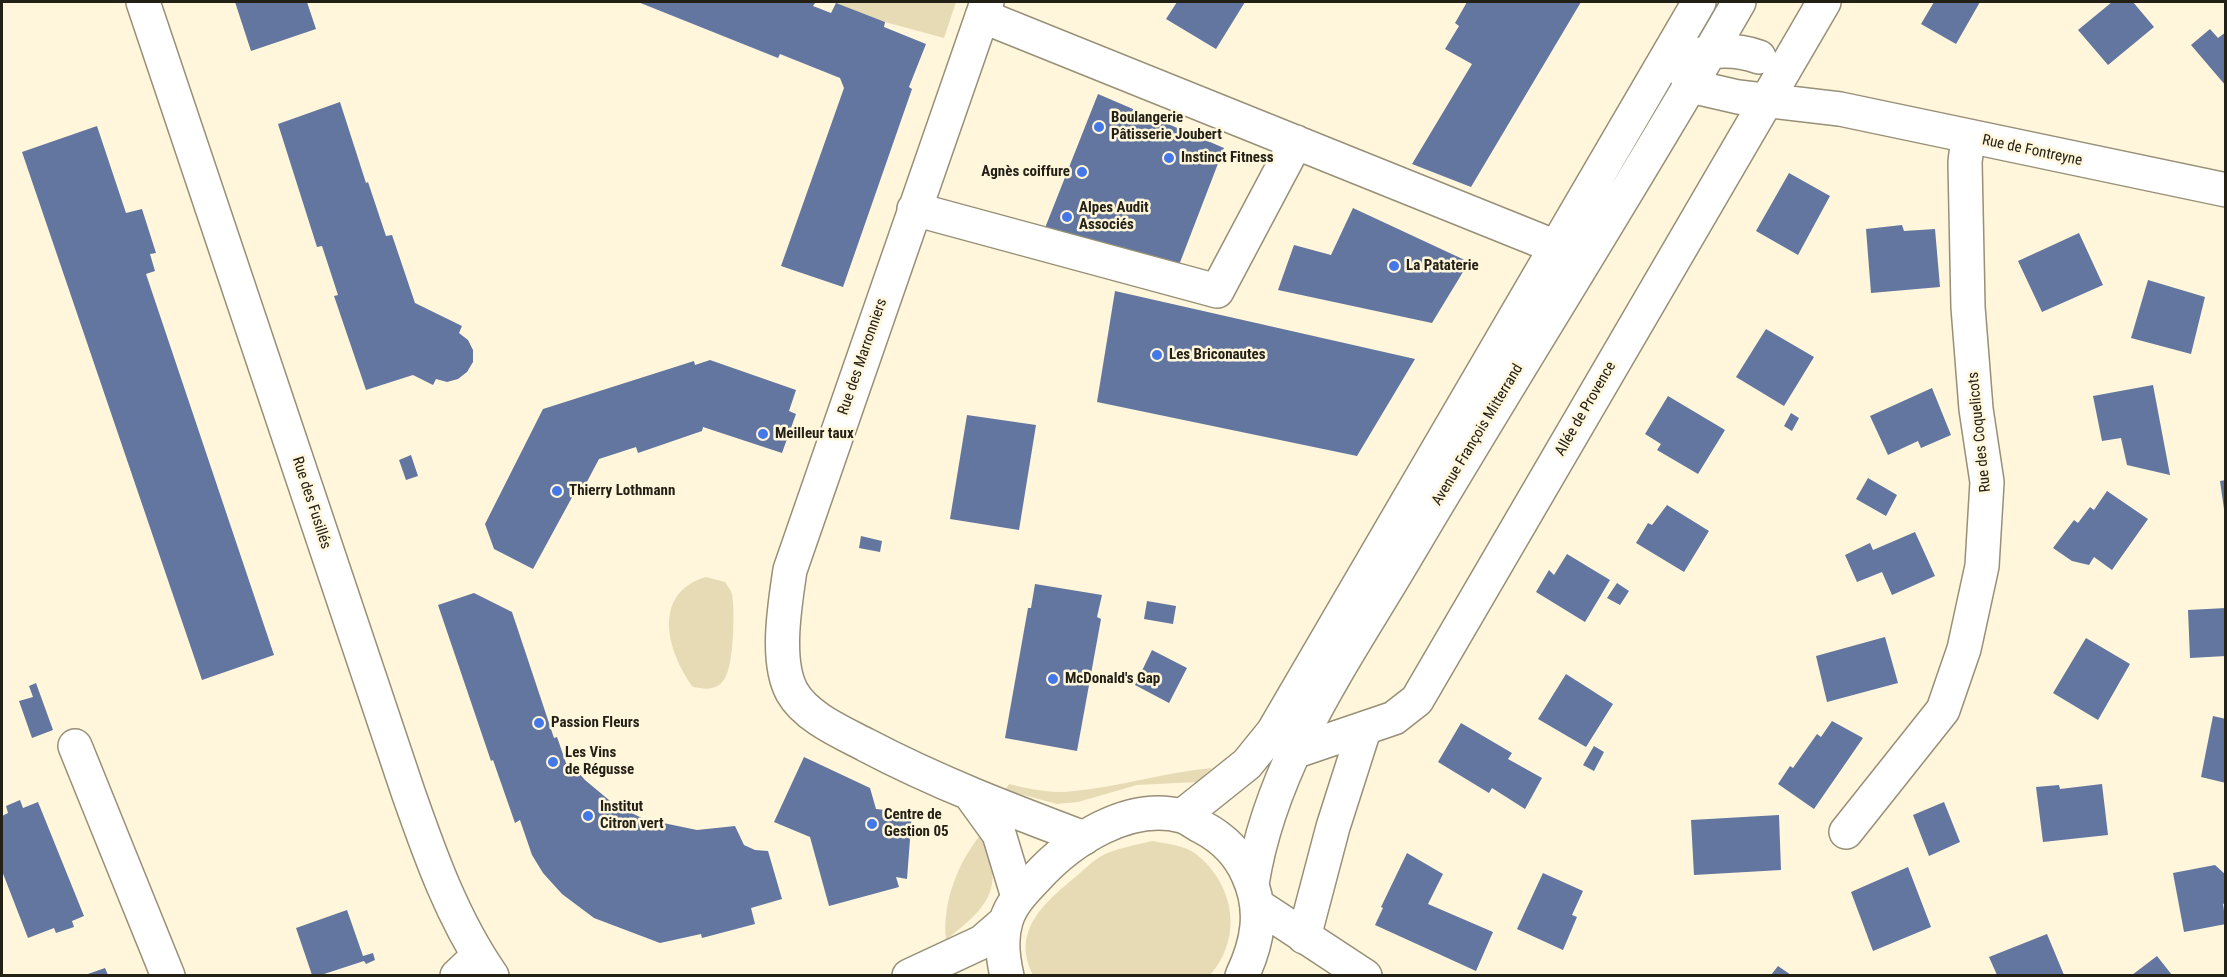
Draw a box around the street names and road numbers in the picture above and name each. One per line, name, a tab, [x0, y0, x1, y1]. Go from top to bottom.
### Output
street label: Rue de Fontreyne	[1980, 132, 2084, 170]
street label: Rue des Marronniers	[835, 296, 891, 418]
street label: Allée de Provence	[1552, 359, 1620, 459]
street label: Avenue François Mitterrand	[1429, 361, 1527, 509]
street label: Rue des Coquelicots	[1965, 371, 1995, 493]
street label: Rue des Fusillés	[288, 455, 334, 551]

